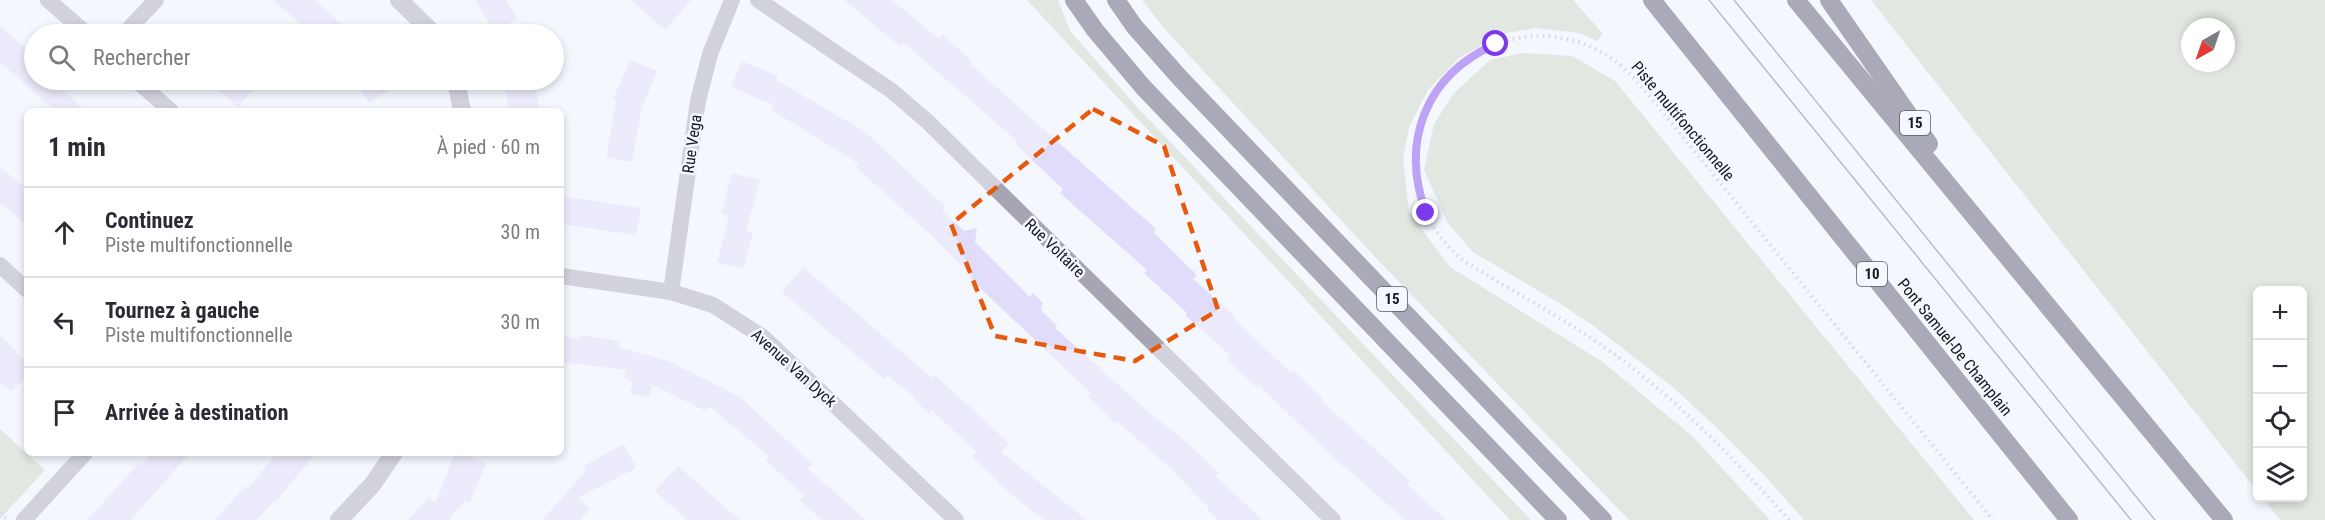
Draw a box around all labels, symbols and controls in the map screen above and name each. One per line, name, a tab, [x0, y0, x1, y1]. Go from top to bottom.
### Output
north arrow	[2181, 18, 2235, 72]
search box	[24, 24, 564, 90]
route start	[1482, 30, 1508, 56]
icon: search	[45, 41, 78, 74]
text: Rechercher	[93, 45, 190, 70]
street label: Piste multifonctionnelle	[1627, 57, 1739, 185]
road number: 15	[1900, 111, 1930, 135]
street label: Rue Vega	[678, 113, 706, 175]
text: 1 min	[48, 132, 106, 162]
text: À pied · 60 m	[437, 135, 540, 159]
route end	[1412, 199, 1438, 225]
text: Continuez	[105, 208, 194, 233]
street label: Rue Voltaire	[1021, 215, 1089, 281]
icon: ahead	[48, 216, 81, 249]
text: 30 m	[501, 220, 540, 244]
text: Piste multifonctionnelle	[105, 233, 293, 257]
road number: 10	[1857, 262, 1887, 286]
street label: Pont Samuel-De Champlain	[1894, 274, 2016, 420]
map controls	[2253, 286, 2307, 502]
button: +	[2253, 286, 2307, 340]
road number: 15	[1377, 287, 1407, 311]
text: Tournez à gauche	[105, 298, 259, 323]
icon: left	[48, 306, 81, 339]
text: 30 m	[501, 310, 540, 334]
text: Piste multifonctionnelle	[105, 323, 293, 347]
street label: Avenue Van Dyck	[748, 325, 841, 412]
button: −	[2253, 340, 2307, 394]
button: locate	[2253, 394, 2307, 448]
icon: arrive	[48, 396, 81, 429]
text: Arrivée à destination	[105, 400, 289, 425]
button: layers	[2253, 448, 2307, 502]

